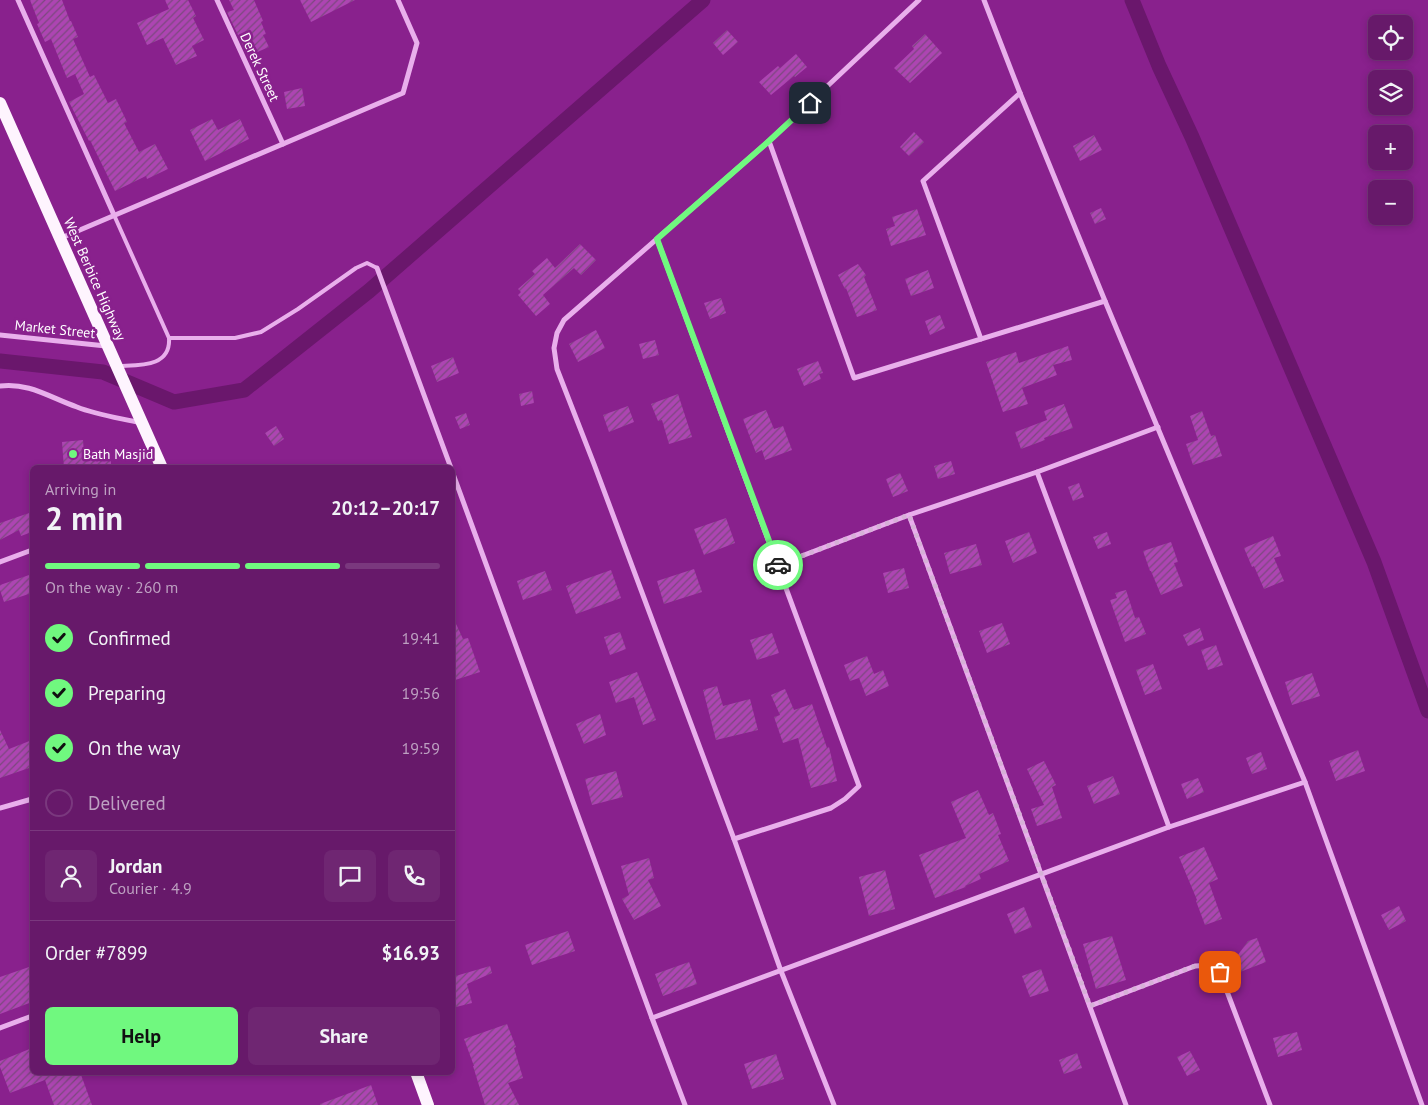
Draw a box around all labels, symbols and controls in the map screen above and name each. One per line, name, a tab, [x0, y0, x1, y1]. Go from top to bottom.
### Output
map controls	[1368, 15, 1413, 225]
button: locate	[1368, 15, 1413, 60]
street label: Derek Street	[236, 30, 284, 105]
button: layers	[1368, 70, 1413, 115]
pin	[789, 82, 831, 124]
icon: home	[796, 89, 824, 117]
button: +	[1368, 125, 1413, 170]
button: −	[1368, 180, 1413, 225]
street label: West Berbice Highway	[60, 215, 130, 344]
street label: Market Street	[14, 316, 96, 342]
place label: Bath Masjid	[83, 445, 153, 463]
marker: Bath Masjid	[67, 448, 79, 460]
text: Arriving in	[45, 479, 116, 499]
text: 20:12–20:17	[331, 496, 440, 520]
text: 2 min	[45, 497, 123, 539]
courier	[753, 540, 803, 590]
icon: car	[764, 551, 792, 579]
text: On the way · 260 m	[45, 577, 178, 597]
icon: check	[45, 624, 73, 652]
text: Confirmed	[88, 626, 171, 650]
text: 19:41	[402, 628, 440, 648]
icon: check	[45, 679, 73, 707]
text: Preparing	[88, 681, 166, 705]
text: 19:56	[402, 683, 440, 703]
icon: check	[45, 734, 73, 762]
text: On the way	[88, 736, 180, 760]
text: 19:59	[402, 738, 440, 758]
text: Delivered	[88, 791, 166, 815]
button: person	[45, 850, 97, 902]
button: chat	[324, 850, 376, 902]
button: phone	[388, 850, 440, 902]
text: Jordan	[109, 854, 162, 878]
text: Courier · 4.9	[109, 878, 192, 898]
text: Order #7899	[45, 941, 148, 965]
text: $16.93	[381, 941, 440, 965]
pin	[1199, 951, 1241, 993]
icon: bag	[1206, 958, 1234, 986]
button: Help	[45, 1007, 238, 1065]
button: Share	[248, 1007, 440, 1065]

